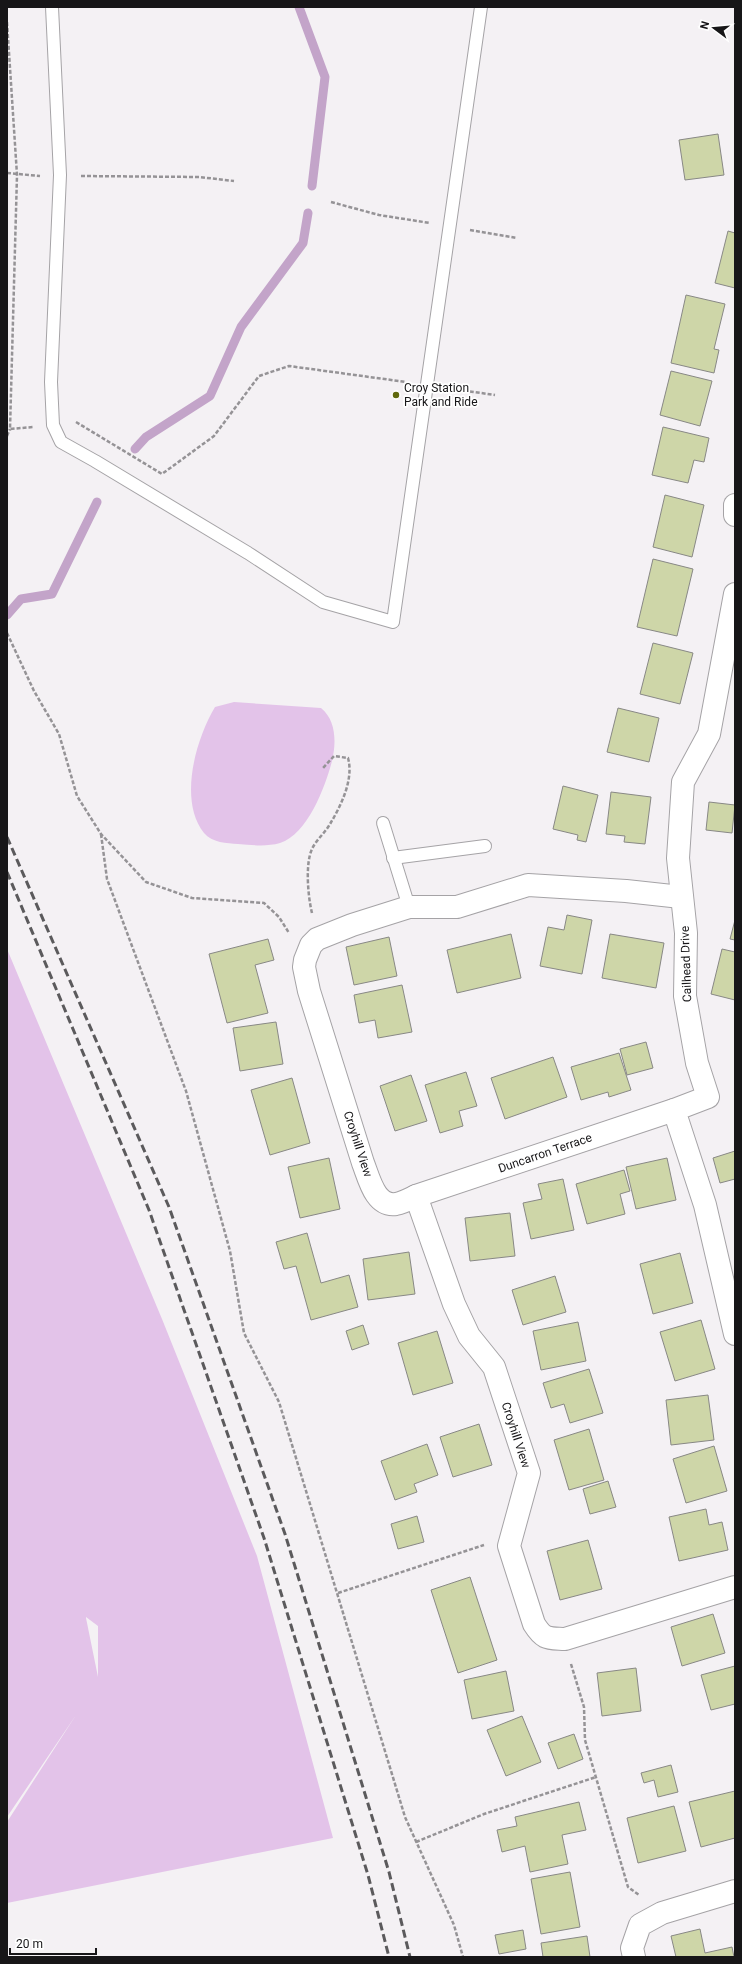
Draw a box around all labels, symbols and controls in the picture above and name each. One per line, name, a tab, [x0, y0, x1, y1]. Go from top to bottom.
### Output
north arrow	[694, 8, 734, 48]
text: N	[698, 20, 712, 31]
place label: Croy Station Park and Ride	[404, 381, 478, 409]
marker: Croy Station Park and Ride	[391, 390, 401, 400]
street label: Cailhead Drive	[678, 926, 694, 1002]
street label: Croyhill View	[341, 1109, 375, 1179]
street label: Duncarron Terrace	[496, 1130, 594, 1176]
street label: Croyhill View	[499, 1400, 533, 1470]
scale bar	[10, 1930, 96, 1956]
text: 20 m	[16, 1937, 43, 1951]

